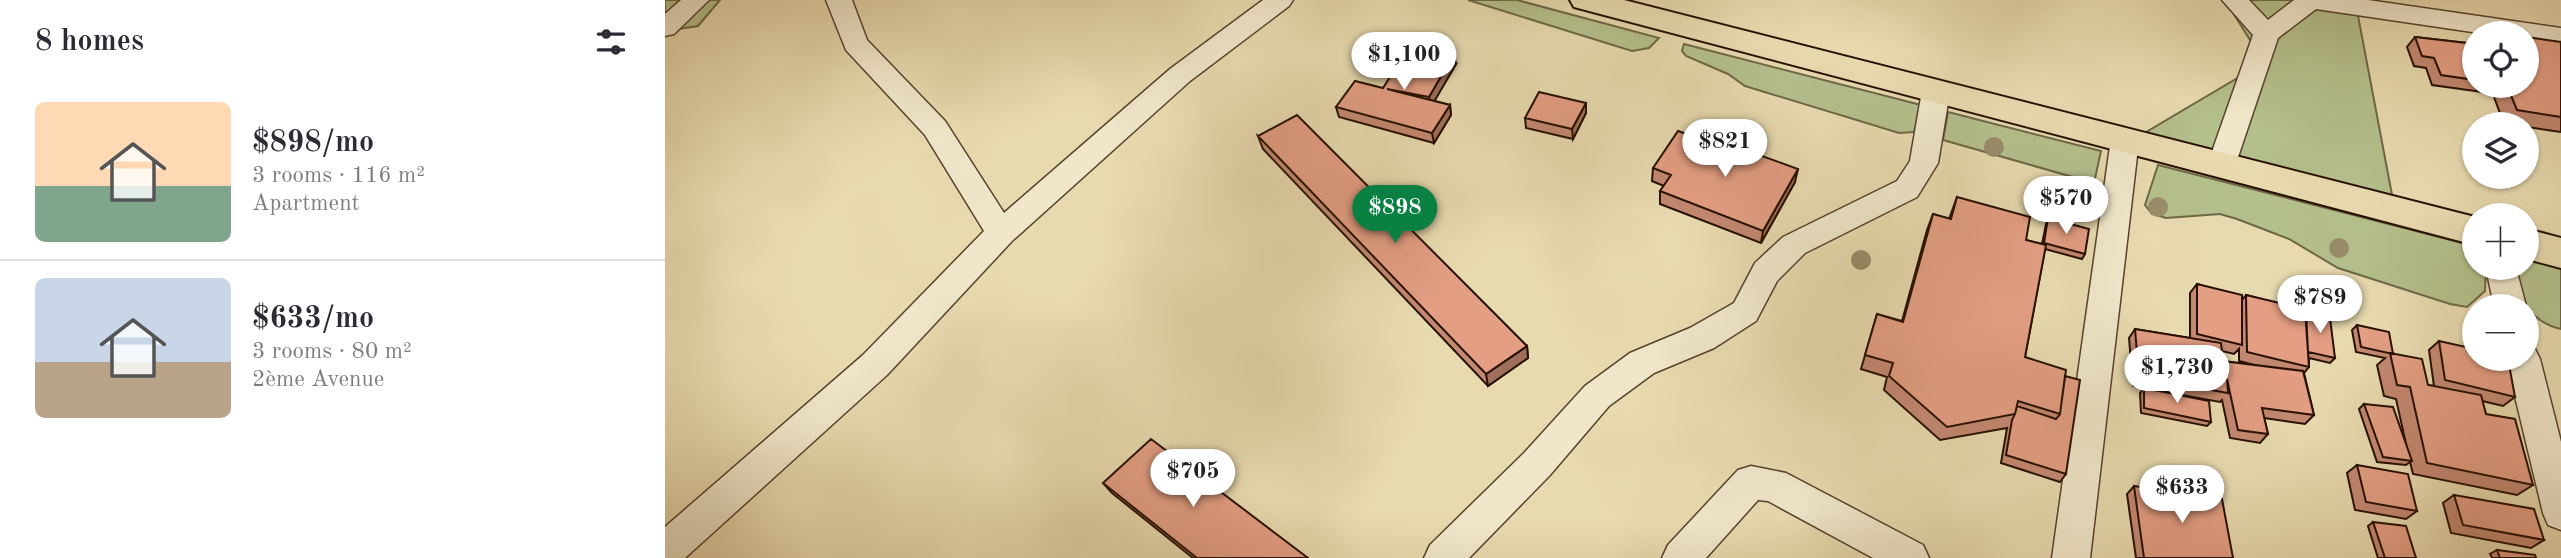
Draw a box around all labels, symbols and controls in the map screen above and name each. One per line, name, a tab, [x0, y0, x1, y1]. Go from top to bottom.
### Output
map controls	[2462, 21, 2539, 371]
button: locate	[2462, 21, 2539, 98]
icon: filters	[592, 23, 630, 61]
text: 8 homes	[35, 27, 144, 57]
pin: $1,100	[1347, 32, 1461, 92]
text: $1,100	[1367, 43, 1441, 66]
button: layers	[2462, 112, 2539, 189]
pin: $821	[1684, 120, 1766, 179]
text: $898/mo	[252, 128, 374, 158]
icon: home	[91, 130, 175, 214]
text: $821	[1698, 130, 1752, 153]
text: 3 rooms · 116 m²	[252, 164, 425, 187]
pin: $570	[2025, 176, 2107, 236]
pin: $898	[1354, 186, 1436, 245]
text: $570	[2039, 187, 2093, 210]
text: Apartment	[252, 192, 360, 215]
text: $898	[1368, 196, 1422, 219]
button: +	[2462, 203, 2539, 280]
pin: $789	[2279, 276, 2361, 335]
text: $789	[2293, 286, 2347, 309]
button: −	[2462, 294, 2539, 371]
text: $633/mo	[252, 304, 374, 334]
icon: home	[91, 306, 175, 390]
text: 3 rooms · 80 m²	[252, 340, 412, 363]
pin: $1,730	[2120, 346, 2234, 405]
text: $1,730	[2140, 356, 2214, 379]
text: 2ème Avenue	[252, 368, 384, 391]
pin: $705	[1152, 449, 1234, 509]
text: $705	[1166, 460, 1220, 483]
pin: $633	[2141, 466, 2223, 525]
text: $633	[2155, 476, 2209, 499]

